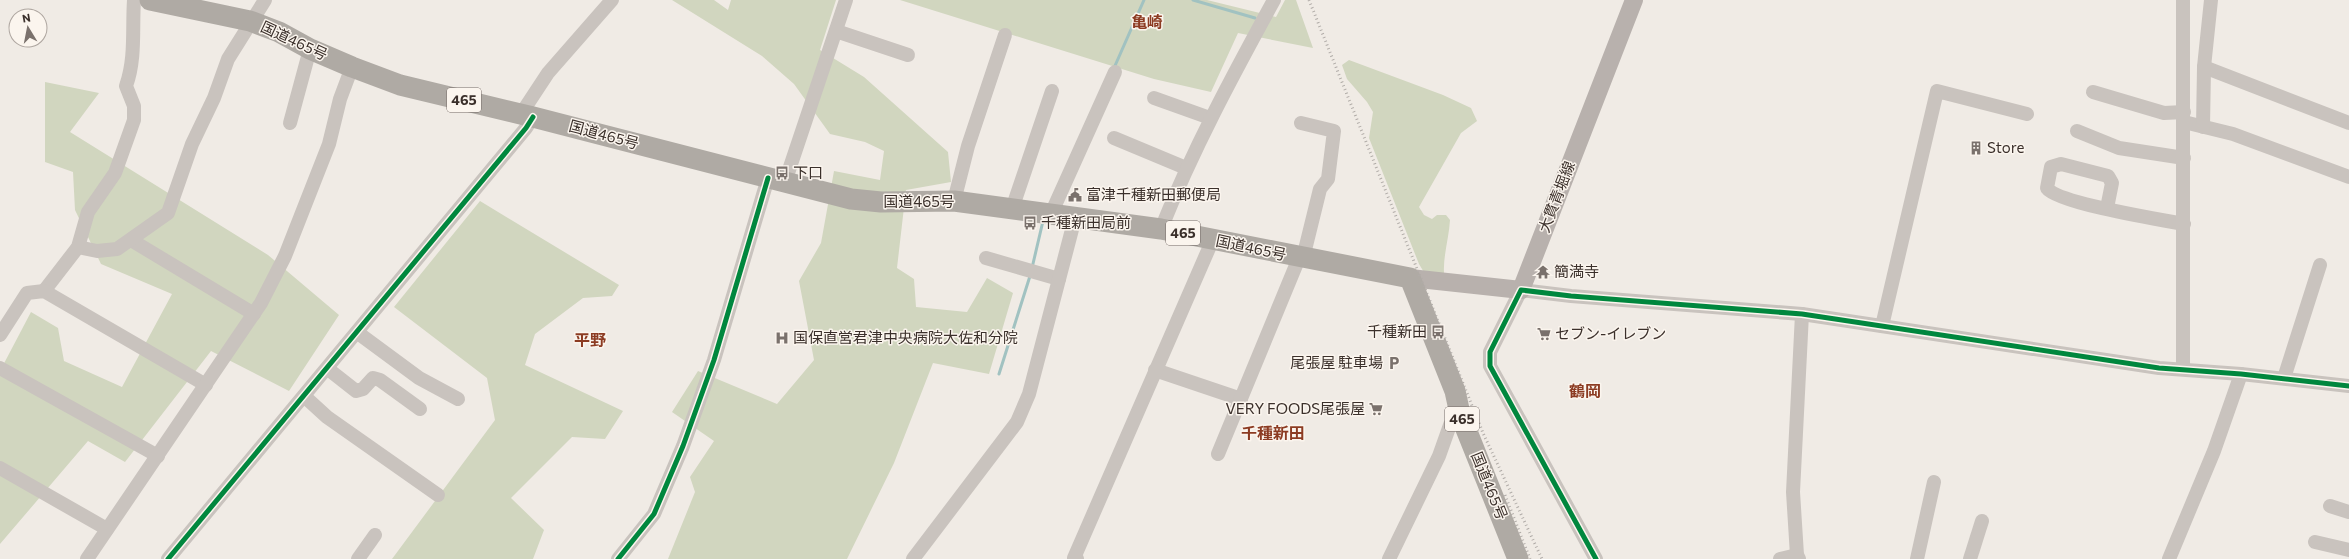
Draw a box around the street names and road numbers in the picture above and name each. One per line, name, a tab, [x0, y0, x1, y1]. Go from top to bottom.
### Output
street label: 国道465号	[258, 17, 331, 63]
road number: 465	[447, 88, 481, 112]
street label: 国道465号	[567, 116, 641, 152]
street label: 大貫青堀線	[1534, 158, 1578, 235]
street label: 国道465号	[883, 192, 955, 210]
road number: 465	[1166, 221, 1200, 245]
street label: 国道465号	[1214, 231, 1288, 263]
road number: 465	[1445, 407, 1479, 431]
street label: 国道465号	[1468, 449, 1512, 522]

